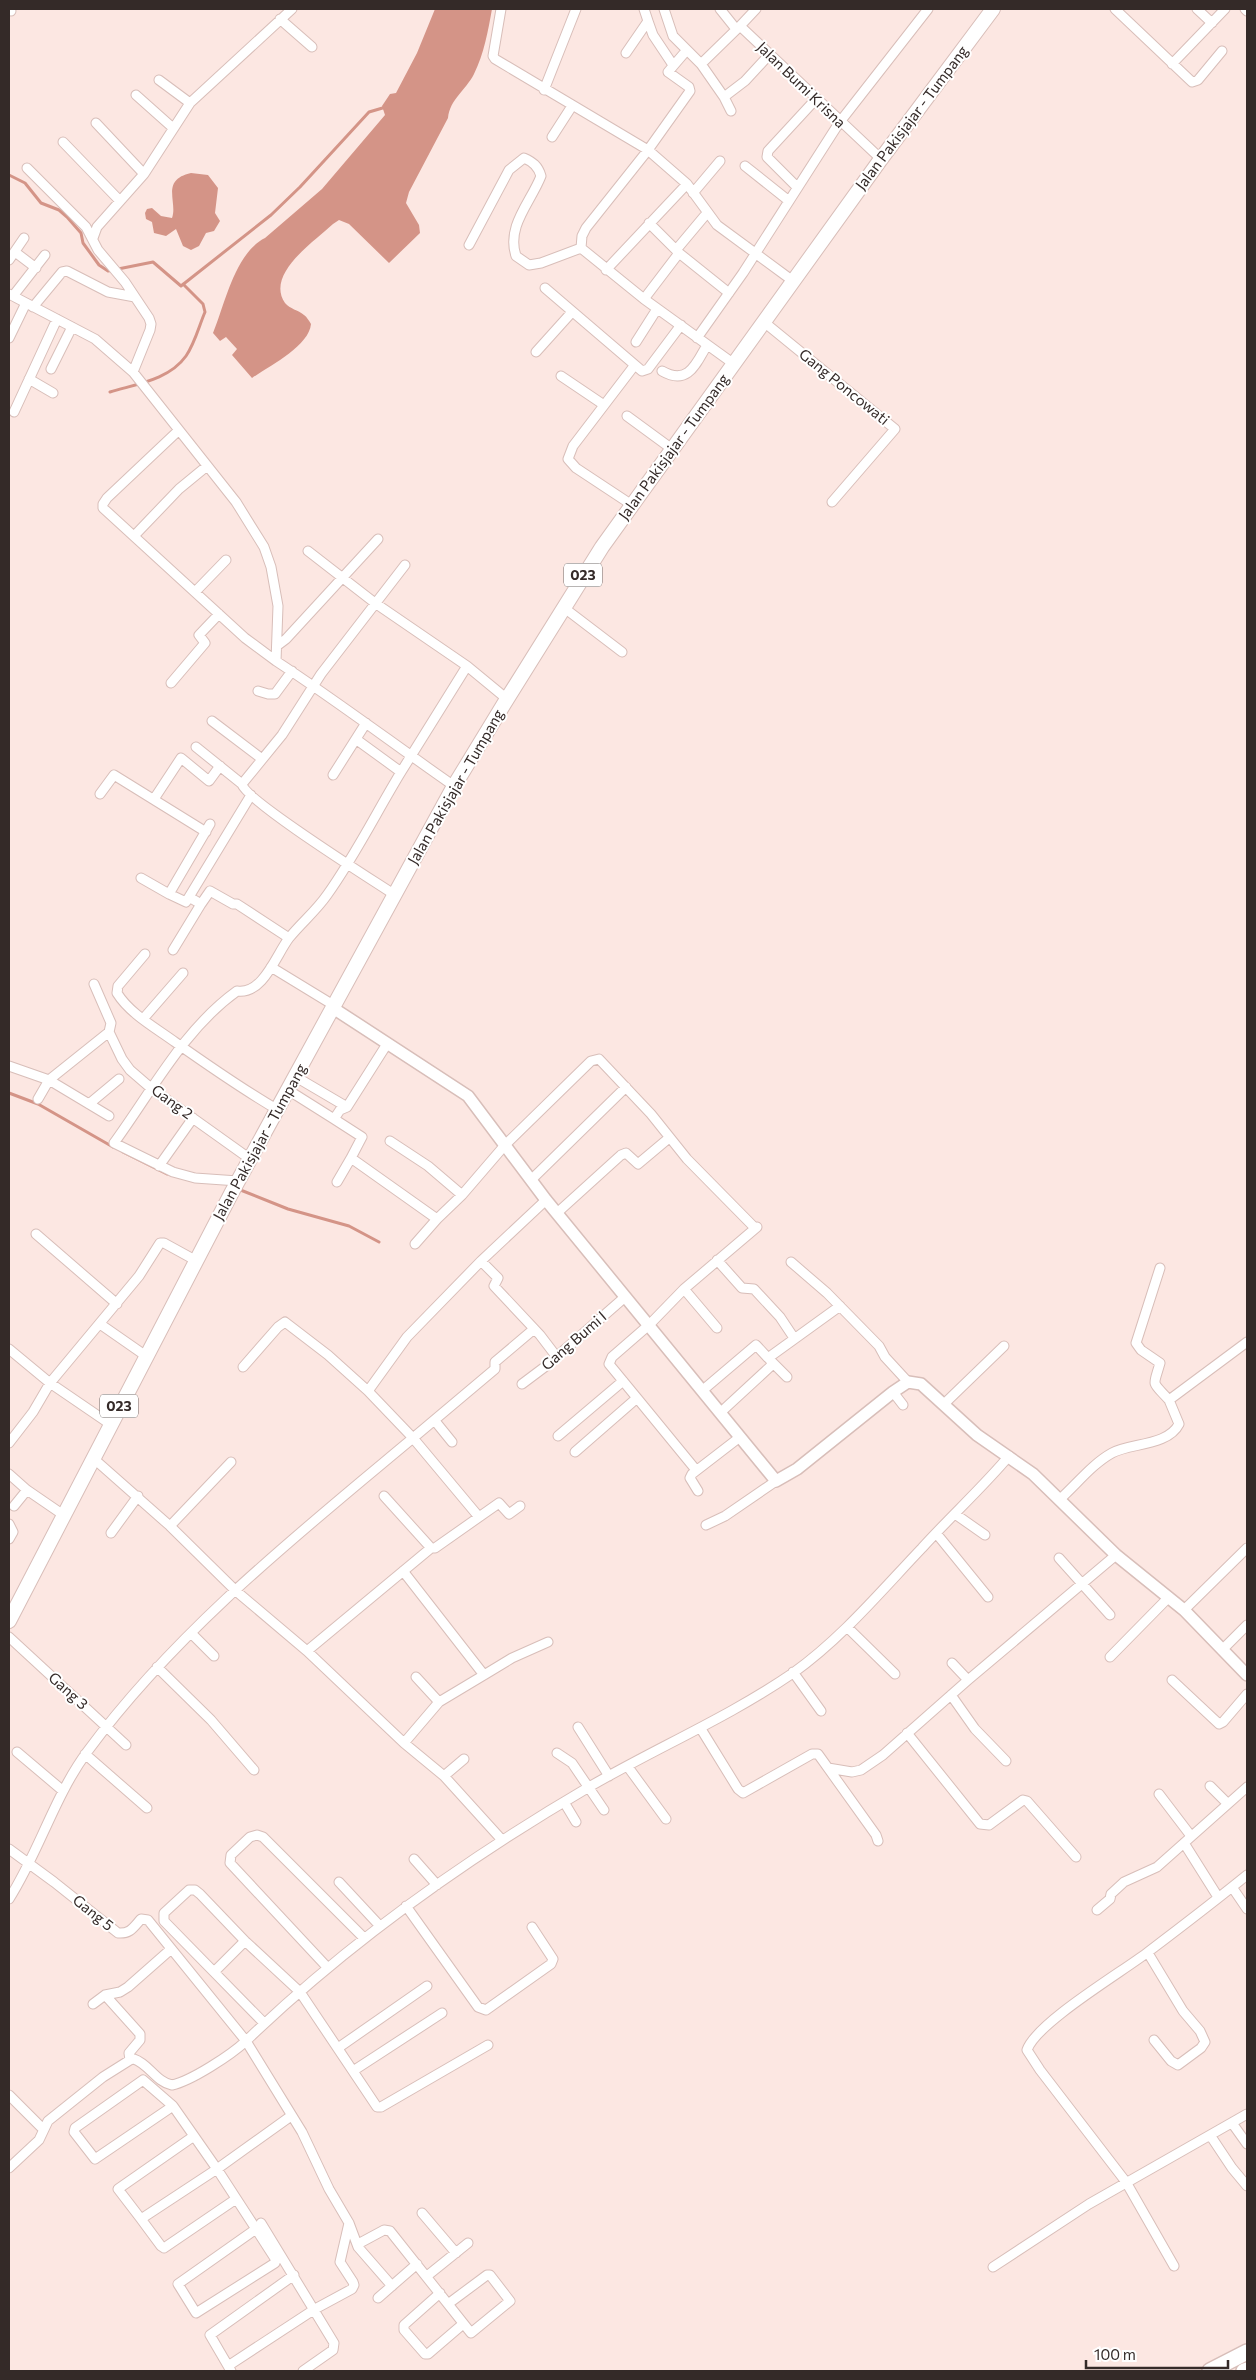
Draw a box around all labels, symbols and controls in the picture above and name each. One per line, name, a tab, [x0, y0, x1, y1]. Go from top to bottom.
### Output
street label: Jalan Bumi Krisna	[754, 37, 850, 131]
street label: Jalan Pakisjajar - Tumpang	[851, 42, 971, 193]
street label: Gang Poncowati	[796, 344, 893, 428]
street label: Jalan Pakisjajar - Tumpang	[614, 370, 732, 523]
road number: 023	[564, 564, 602, 586]
street label: Jalan Pakisjajar - Tumpang	[403, 706, 507, 867]
street label: Jalan Pakisjajar - Tumpang	[209, 1060, 310, 1223]
street label: Gang 2	[148, 1080, 197, 1122]
street label: Gang Bumi I	[537, 1307, 610, 1373]
road number: 023	[100, 1394, 138, 1418]
street label: Gang 3	[45, 1668, 92, 1713]
street label: Gang 5	[70, 1890, 118, 1934]
scale bar	[1086, 2338, 1228, 2370]
text: 100 m	[1094, 2345, 1136, 2363]

